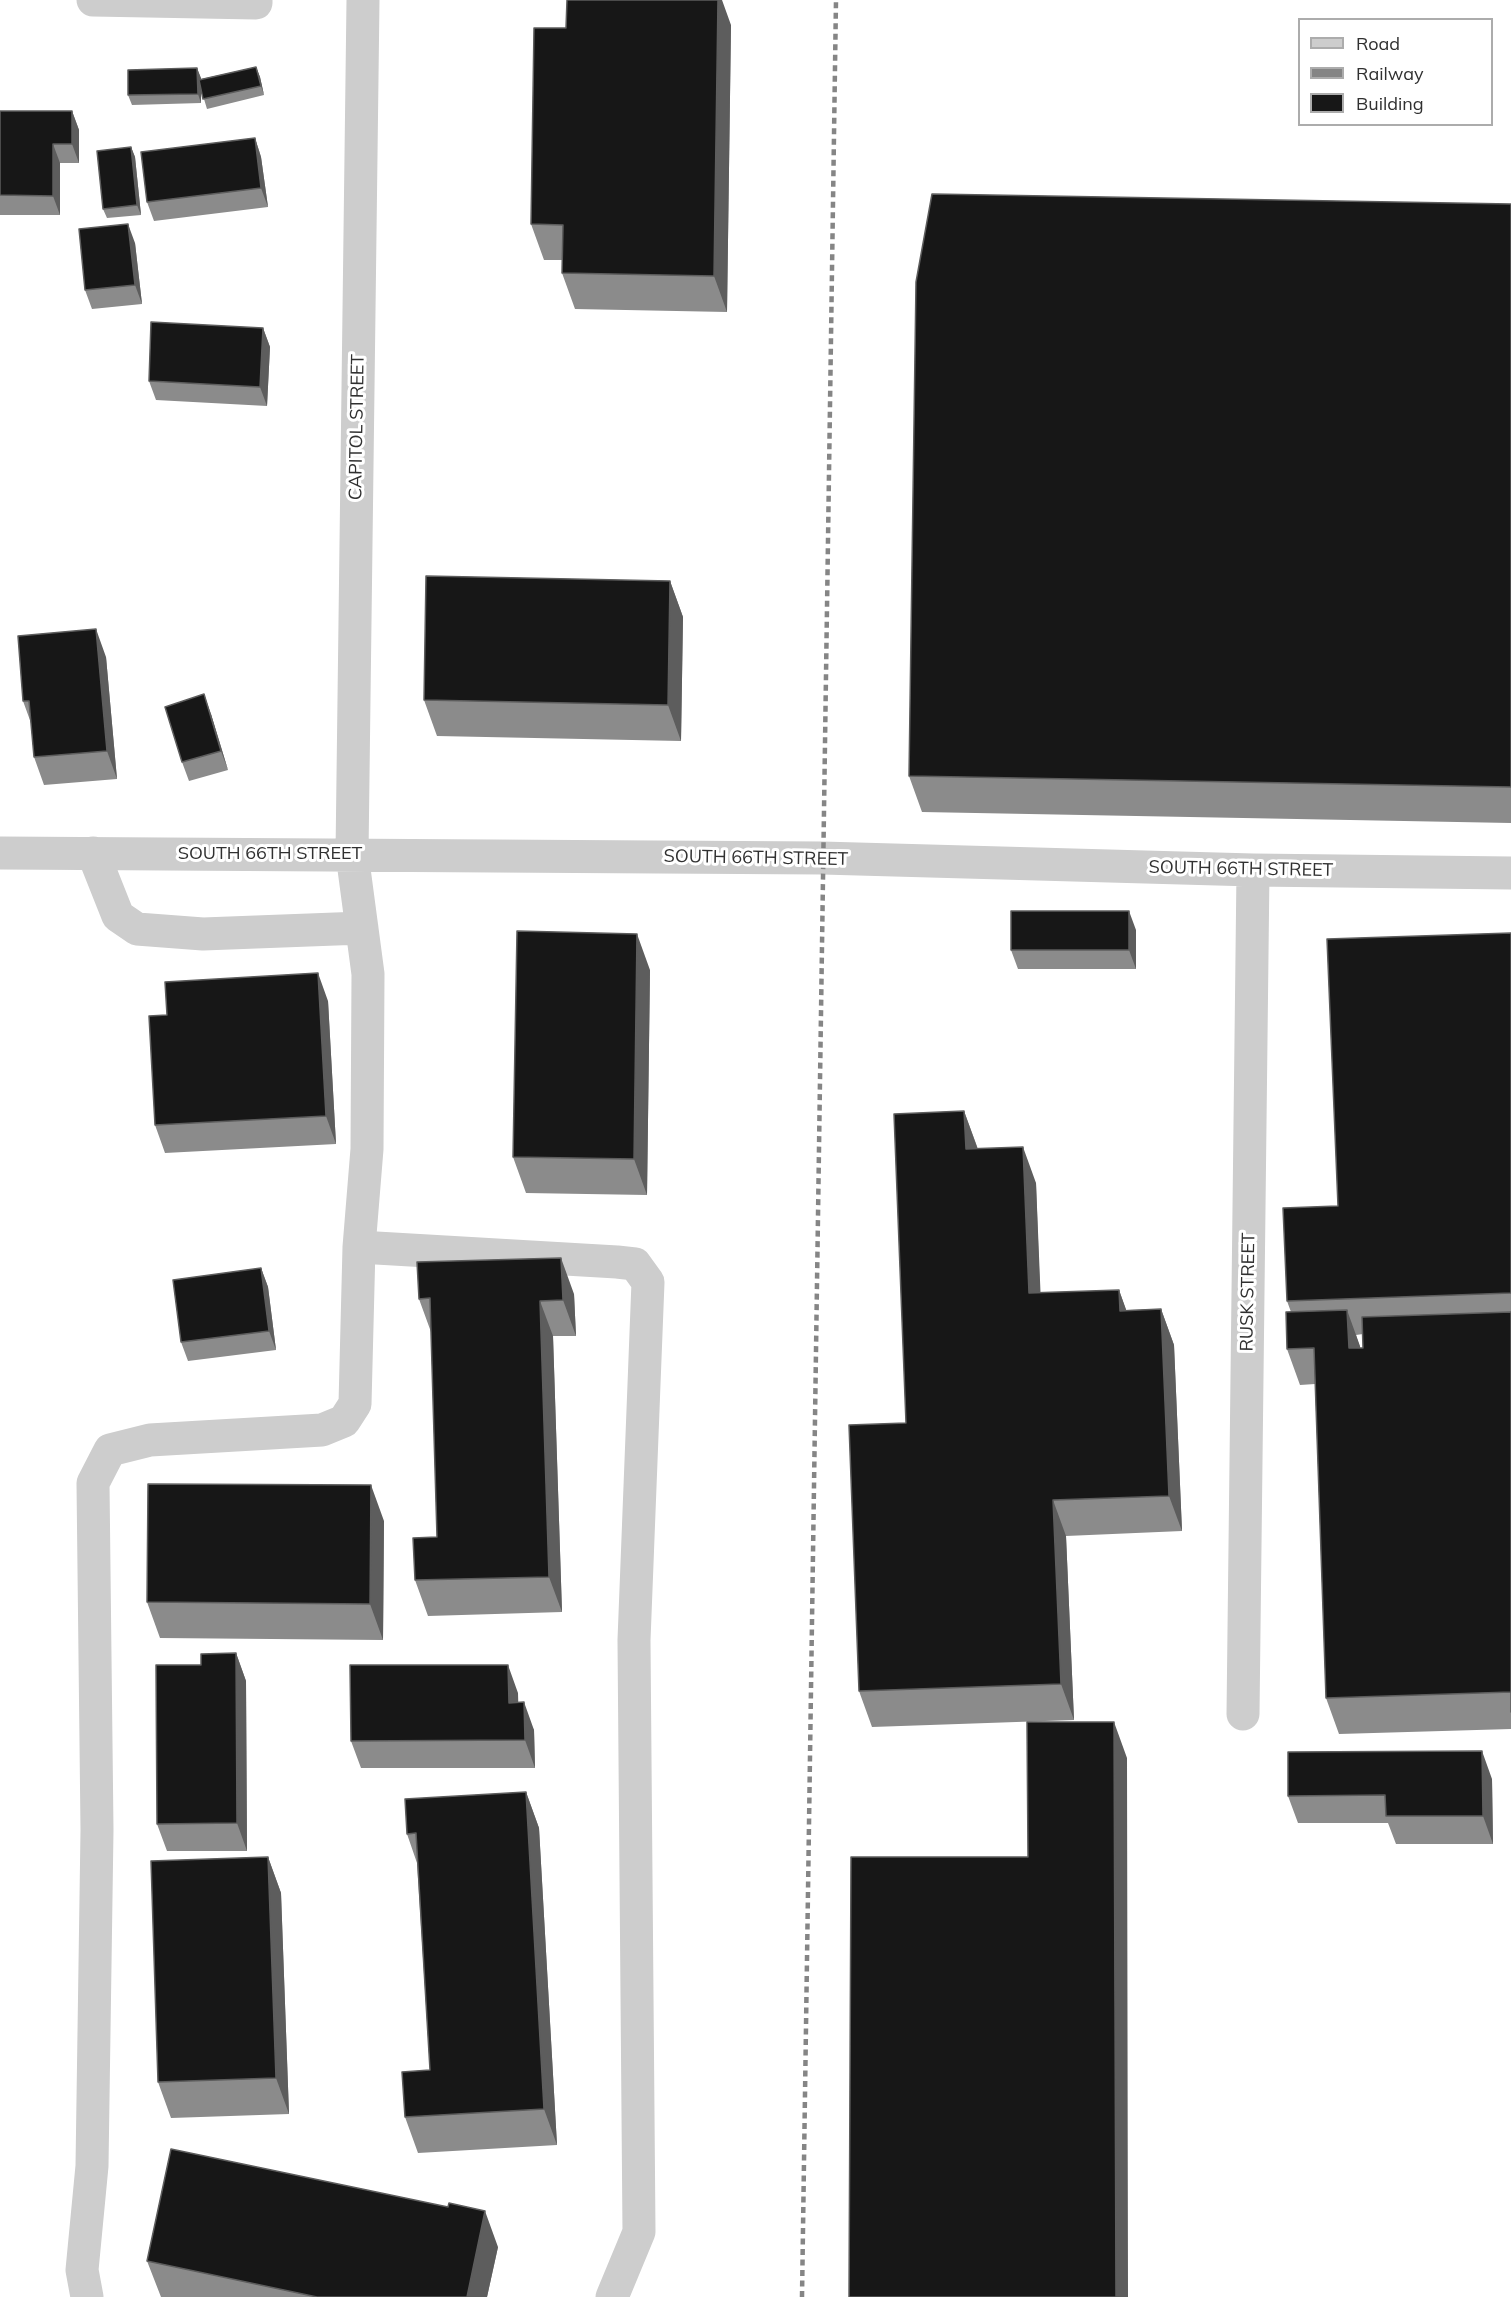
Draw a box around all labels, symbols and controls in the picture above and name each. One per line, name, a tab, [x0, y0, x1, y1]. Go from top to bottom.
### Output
legend	[1298, 18, 1493, 126]
text: Road	[1356, 32, 1400, 55]
text: Railway	[1356, 62, 1424, 85]
text: Building	[1356, 92, 1424, 115]
street label: CAPITOL STREET	[345, 354, 369, 500]
street label: SOUTH 66TH STREET	[178, 843, 362, 865]
street label: SOUTH 66TH STREET	[664, 846, 848, 870]
street label: SOUTH 66TH STREET	[1149, 857, 1333, 881]
street label: RUSK STREET	[1236, 1232, 1260, 1352]

